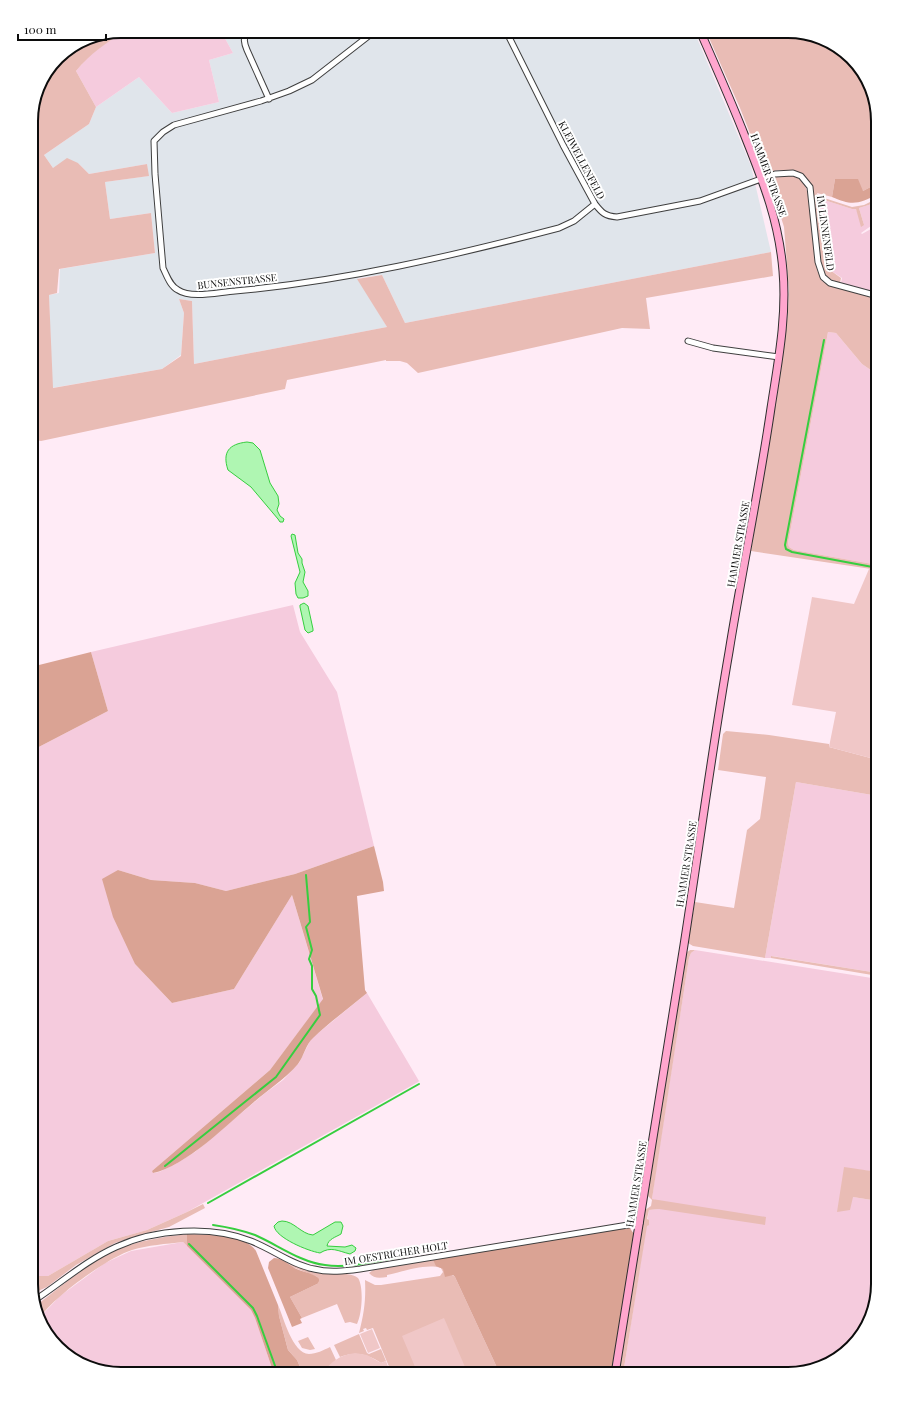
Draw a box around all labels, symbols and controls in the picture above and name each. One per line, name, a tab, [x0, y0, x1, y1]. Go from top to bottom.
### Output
scale bar	[18, 16, 106, 42]
text: 100 m	[24, 21, 57, 37]
street label: KLEIWELLENFELD	[555, 118, 609, 202]
street label: HAMMER STRASSE	[747, 132, 791, 218]
street label: IM LINNENFELD	[814, 194, 838, 272]
street label: BUNSENSTRASSE	[197, 270, 277, 292]
street label: HAMMER STRASSE	[724, 500, 752, 588]
street label: HAMMER STRASSE	[672, 820, 700, 908]
street label: HAMMER STRASSE	[622, 1140, 650, 1228]
street label: IM OESTRICHER HOLT	[343, 1238, 449, 1268]

